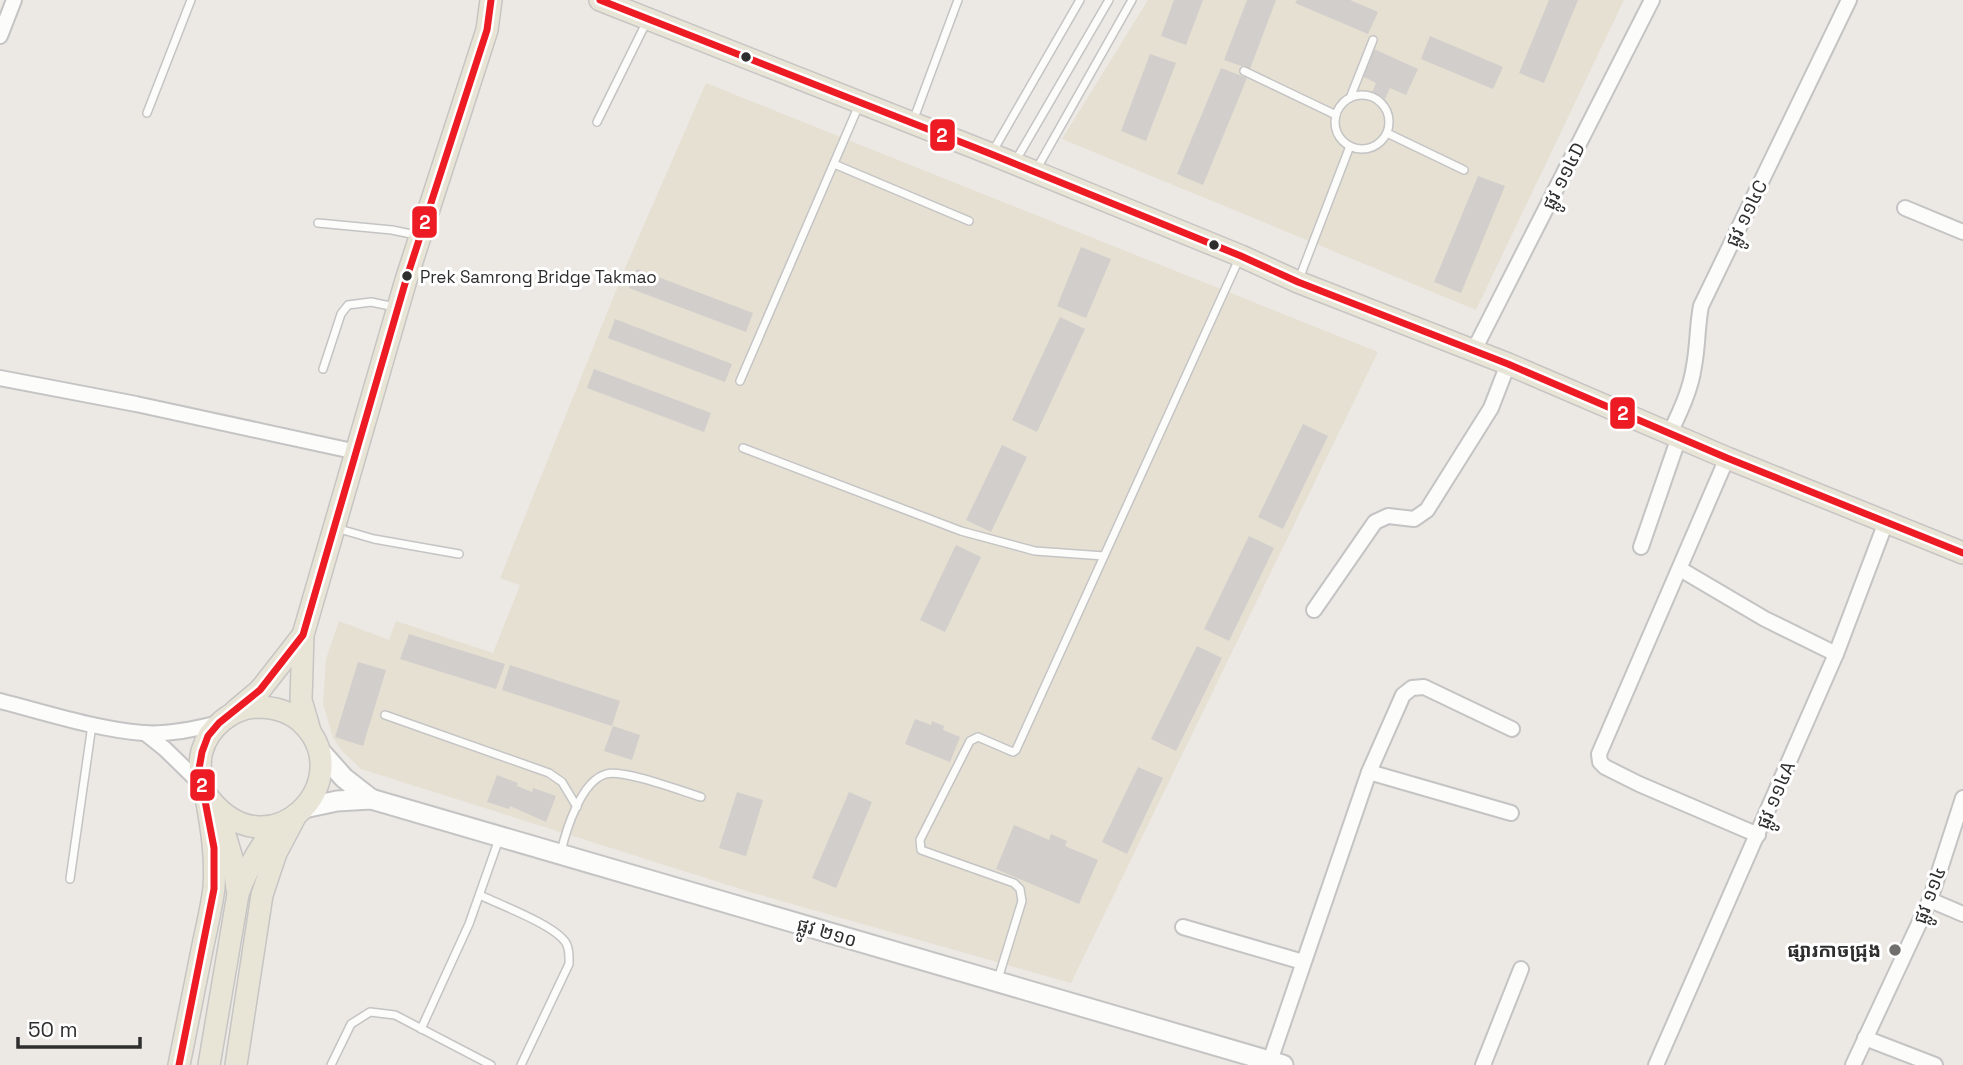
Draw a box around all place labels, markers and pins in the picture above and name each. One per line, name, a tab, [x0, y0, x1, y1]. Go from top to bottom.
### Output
unlabelled marker	[739, 50, 753, 64]
unlabelled marker	[1207, 238, 1221, 252]
place label: Prek Samrong Bridge Takmao	[420, 266, 657, 288]
marker: Prek Samrong Bridge Takmao	[400, 269, 414, 283]
place label: ផ្សារកាចជ្រុង	[1787, 938, 1881, 963]
marker: ផ្សារកាចជ្រុង	[1887, 942, 1903, 958]

